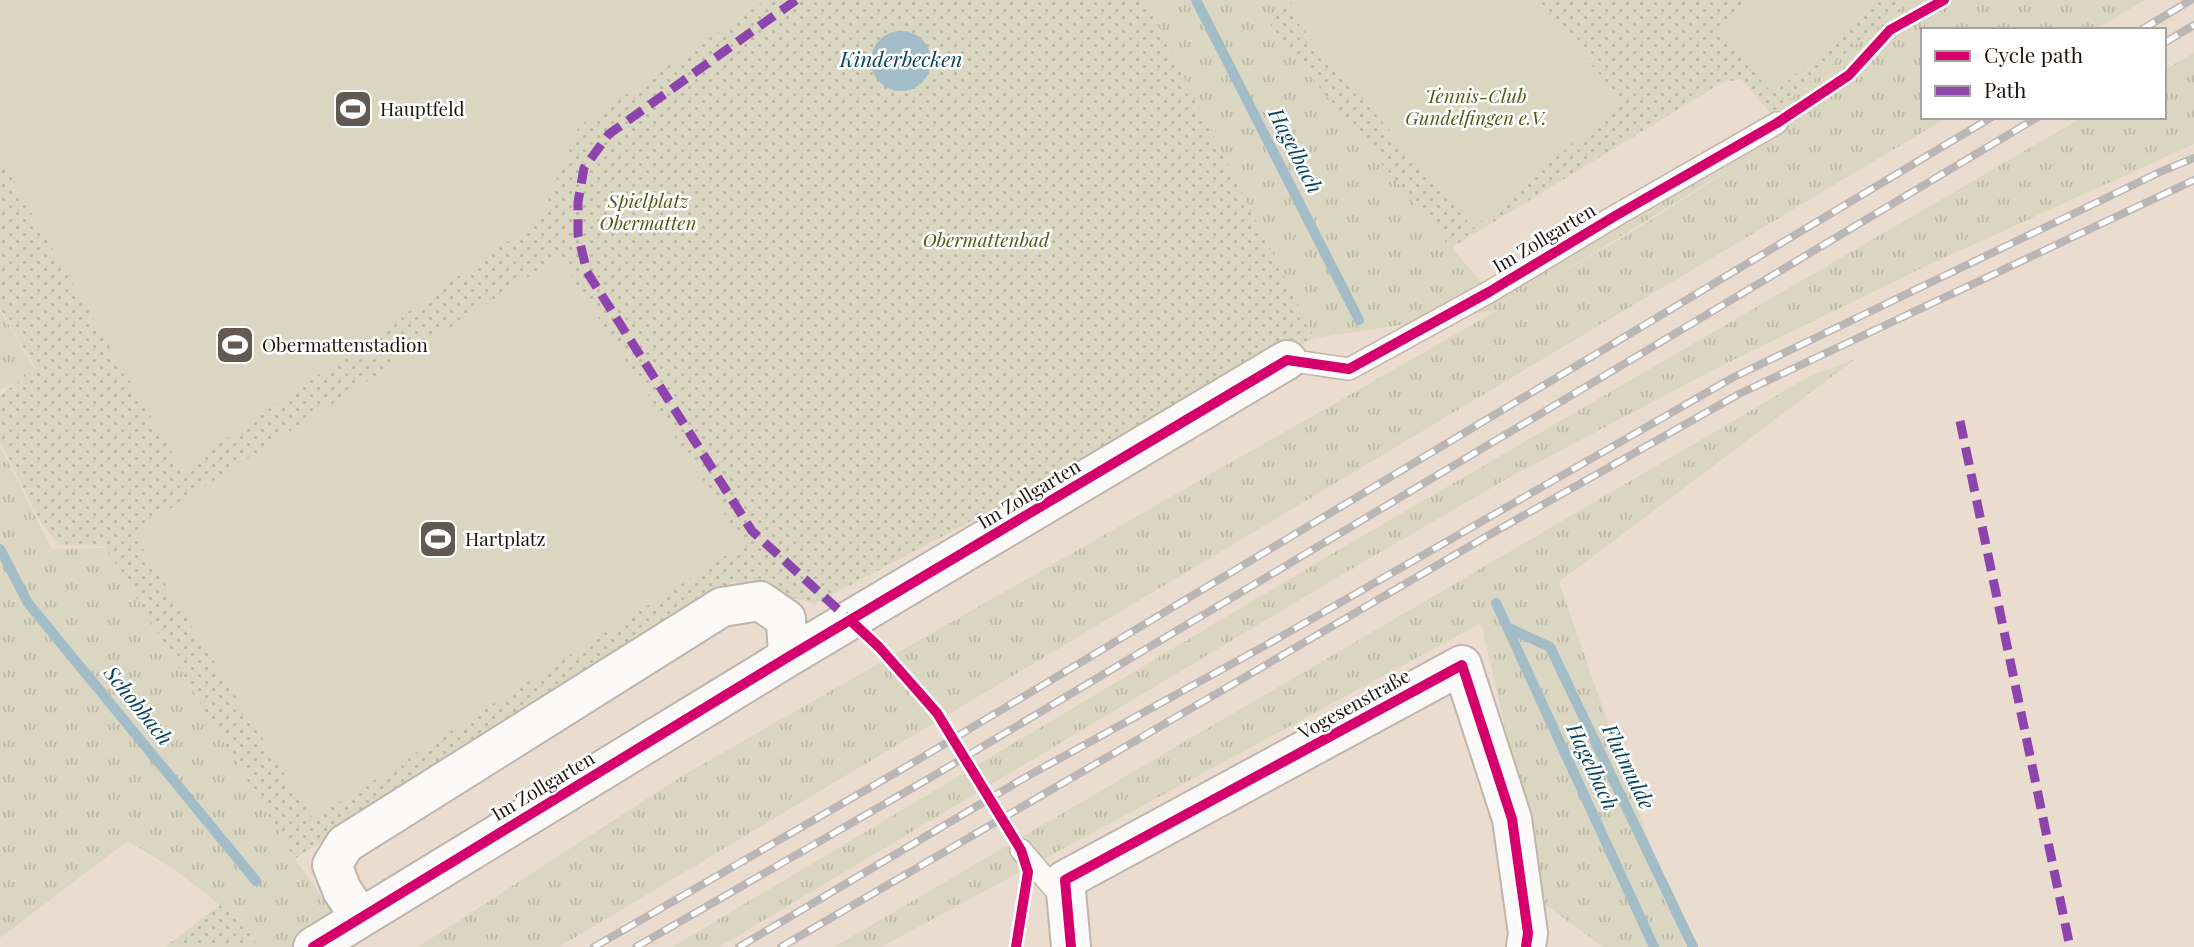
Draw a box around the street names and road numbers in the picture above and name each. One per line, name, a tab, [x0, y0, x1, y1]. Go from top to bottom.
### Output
street label: Im Zollgarten	[1487, 196, 1600, 278]
street label: Im Zollgarten	[972, 452, 1085, 534]
street label: Vogesenstraße	[1292, 662, 1414, 745]
street label: Im Zollgarten	[486, 744, 599, 826]

